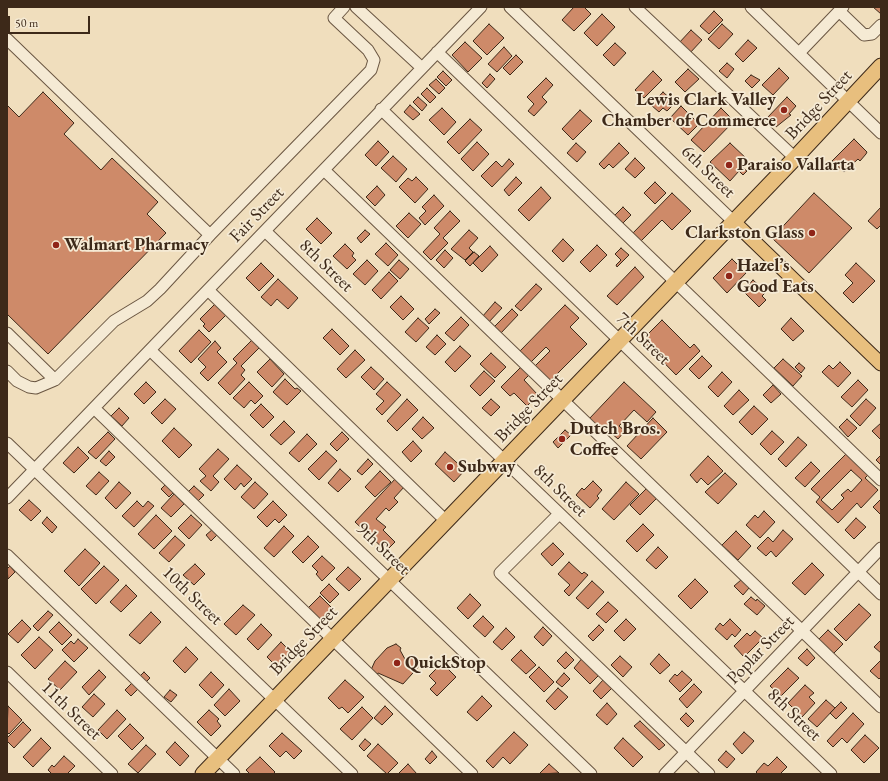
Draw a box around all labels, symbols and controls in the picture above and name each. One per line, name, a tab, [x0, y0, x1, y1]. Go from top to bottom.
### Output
scale bar	[10, 8, 92, 34]
text: 50 m	[15, 15, 38, 31]
street label: Bridge Street	[781, 65, 857, 145]
place label: Lewis Clark Valley Chamber of Commerce	[602, 89, 776, 132]
marker: Lewis Clark Valley Chamber of Commerce	[779, 105, 789, 115]
street label: 6th Street	[677, 141, 739, 203]
place label: Paraiso Vallarta	[737, 154, 855, 176]
marker: Paraiso Vallarta	[724, 160, 734, 170]
street label: Fair Street	[225, 183, 289, 247]
place label: Clarkston Glass	[685, 222, 804, 244]
marker: Clarkston Glass	[807, 228, 817, 238]
place label: Walmart Pharmacy	[64, 234, 209, 256]
street label: 8th Street	[295, 235, 357, 297]
marker: Walmart Pharmacy	[51, 240, 61, 250]
place label: Hazel’s Good Eats	[737, 255, 814, 298]
marker: Hazel’s Good Eats	[724, 271, 734, 281]
street label: 7th Street	[612, 308, 674, 370]
street label: Bridge Street	[491, 369, 567, 447]
place label: Dutch Bros. Coffee	[570, 418, 661, 460]
marker: Dutch Bros. Coffee	[557, 434, 567, 444]
place label: Subway	[458, 456, 515, 478]
street label: 8th Street	[529, 460, 591, 522]
marker: Subway	[445, 462, 455, 472]
street label: 9th Street	[352, 518, 414, 580]
street label: 10th Street	[157, 562, 227, 630]
street label: Bridge Street	[266, 602, 342, 680]
street label: Poplar Street	[723, 611, 799, 689]
place label: QuickStop	[405, 652, 486, 674]
marker: QuickStop	[392, 658, 402, 668]
street label: 11th Street	[36, 677, 106, 745]
street label: 8th Street	[763, 684, 825, 746]

